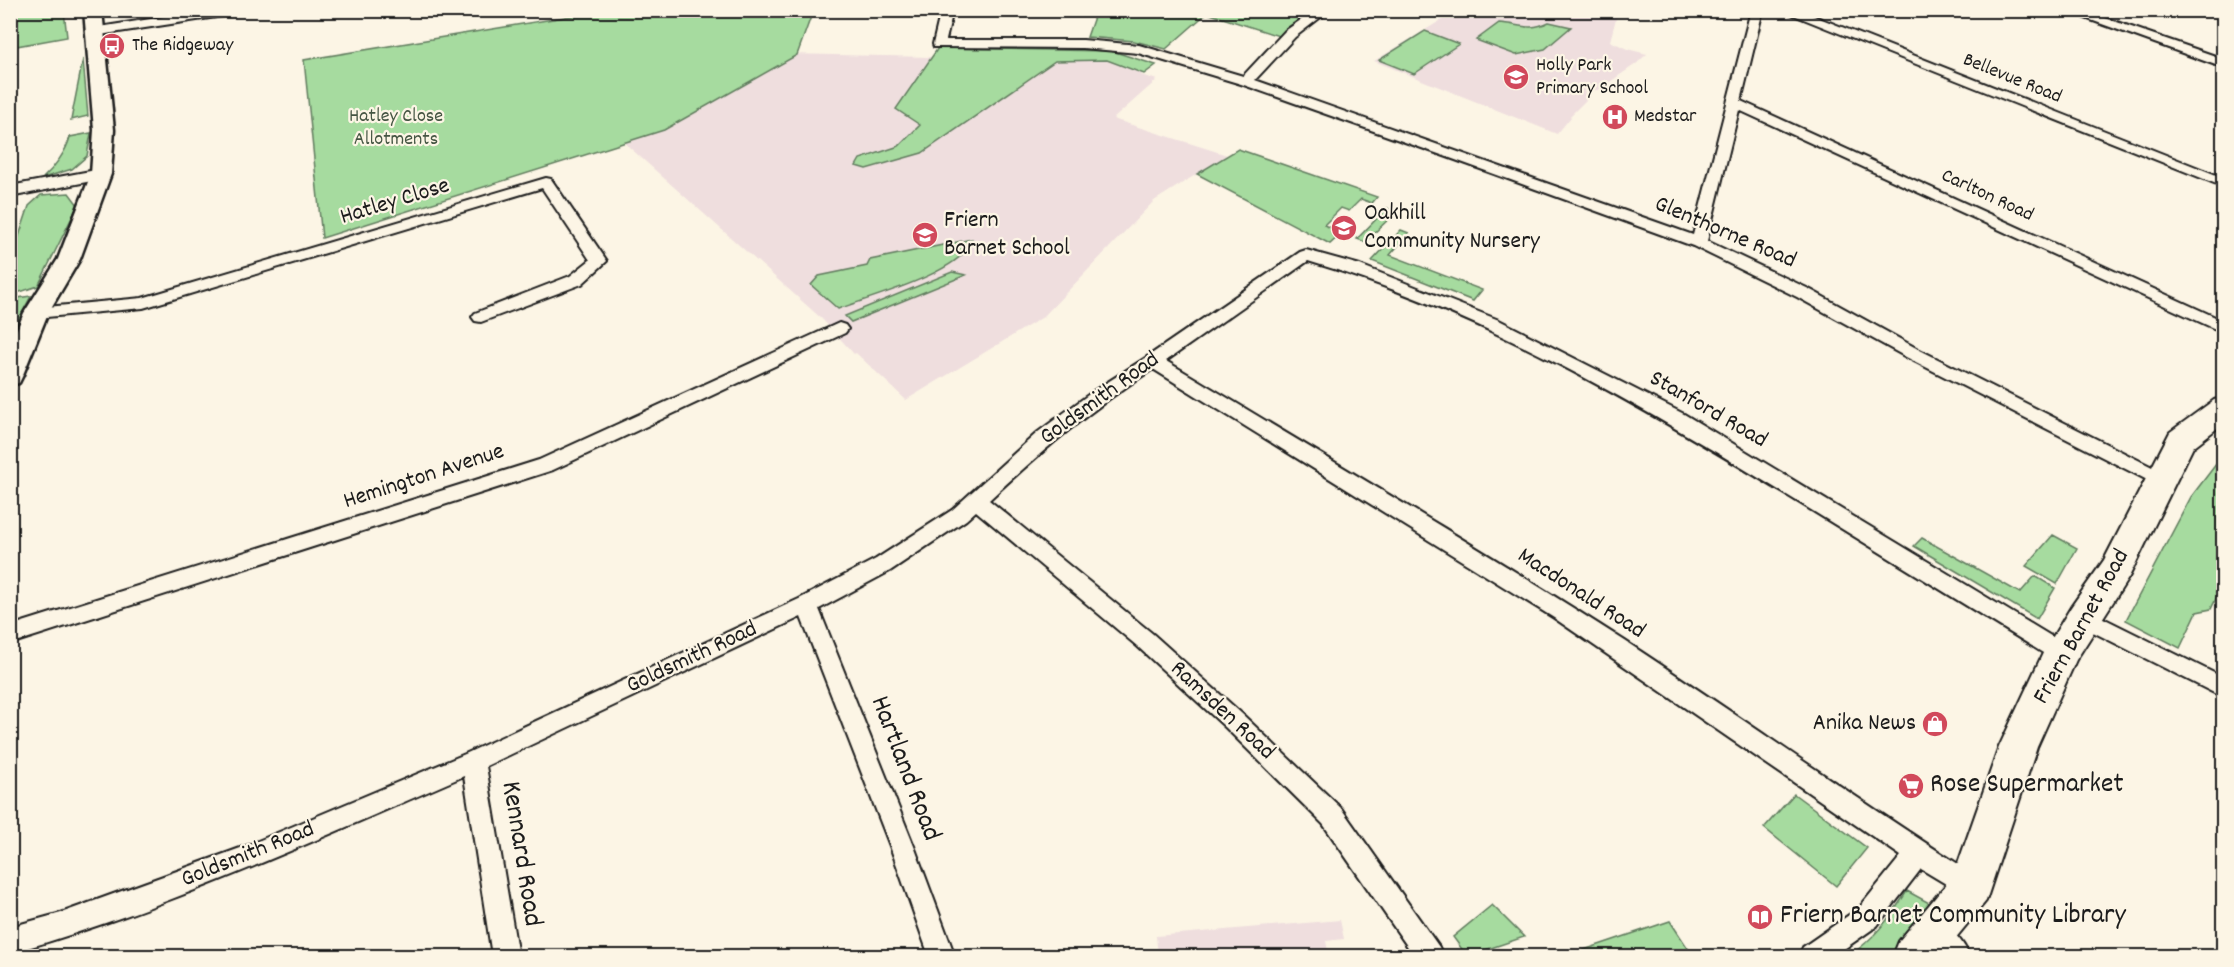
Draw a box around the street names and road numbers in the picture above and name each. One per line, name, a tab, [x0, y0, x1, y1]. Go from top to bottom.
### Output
street label: Bellevue Road	[1958, 46, 2066, 112]
street label: Carlton Road	[1936, 162, 2038, 230]
street label: Hatley Close	[336, 169, 454, 235]
street label: Glenthorne Road	[1649, 188, 1801, 278]
street label: Goldsmith Road	[1033, 344, 1167, 454]
street label: Stanford Road	[1643, 362, 1773, 458]
street label: Hemington Avenue	[339, 435, 509, 519]
street label: Macdonald Road	[1510, 540, 1652, 648]
street label: Friern Barnet Road	[2025, 543, 2139, 711]
street label: Goldsmith Road	[621, 613, 763, 703]
street label: Ramsden Road	[1162, 653, 1282, 769]
street label: Hartland Road	[858, 690, 950, 848]
street label: Kennard Road	[489, 778, 551, 930]
street label: Goldsmith Road	[176, 813, 320, 897]

